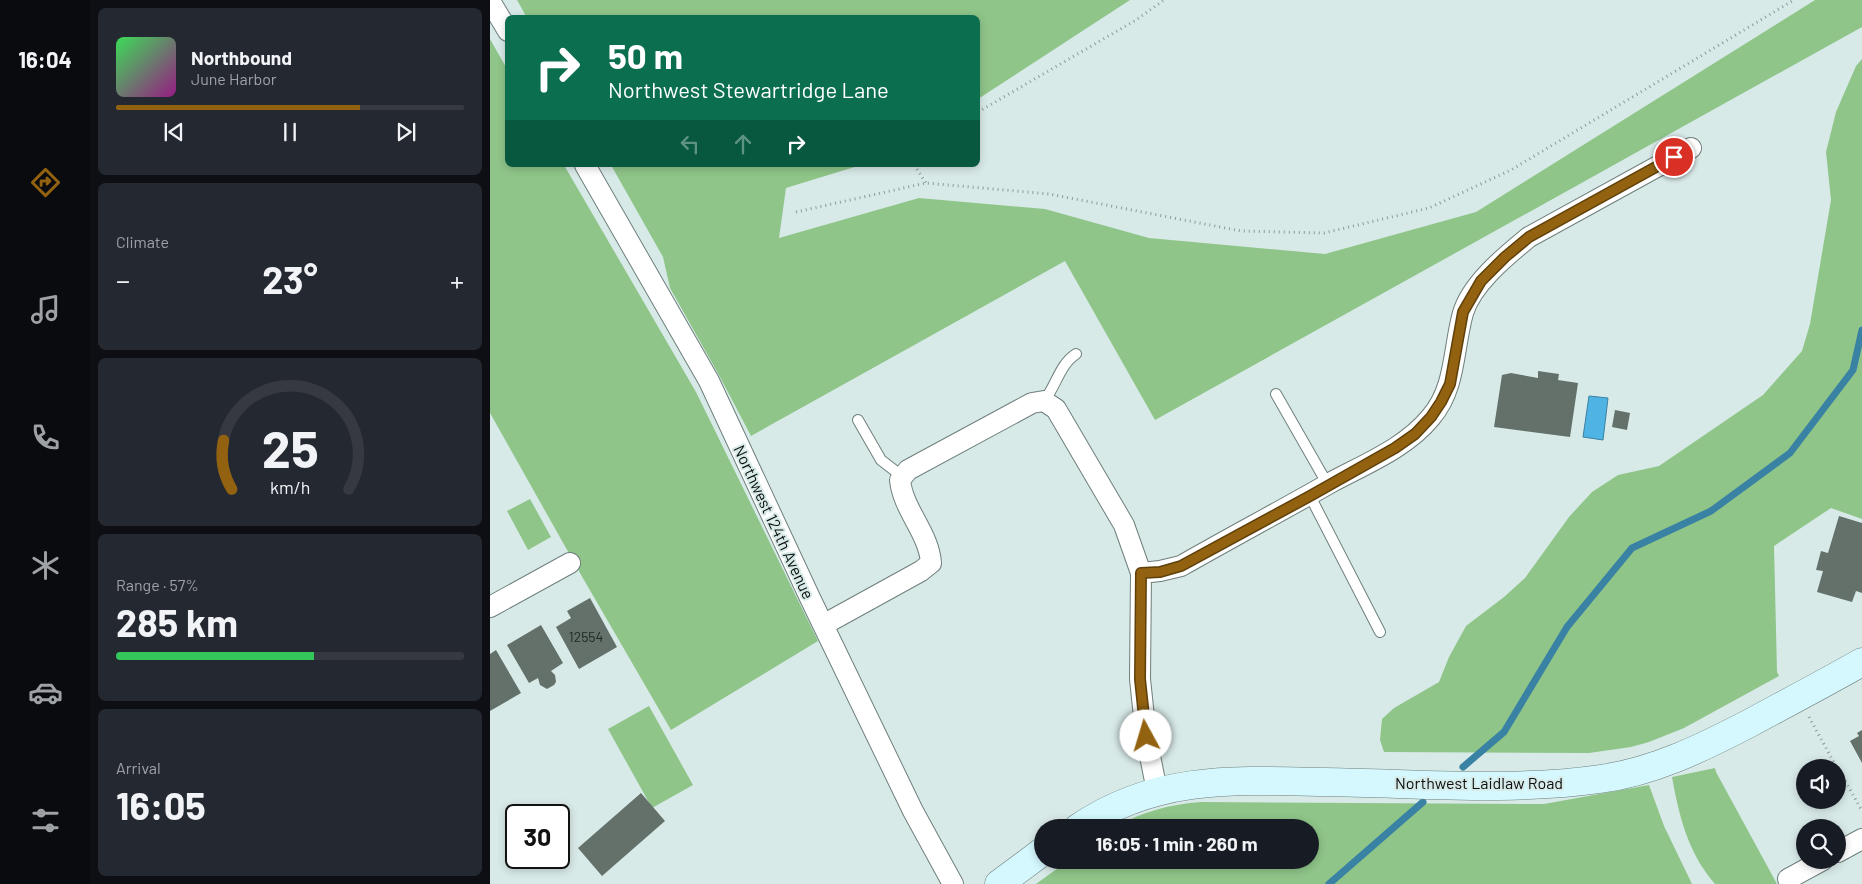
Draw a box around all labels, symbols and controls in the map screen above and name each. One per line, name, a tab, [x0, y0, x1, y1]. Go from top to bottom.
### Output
text: 50 m	[608, 34, 683, 76]
icon: right	[525, 35, 590, 100]
text: 16:04	[18, 46, 72, 72]
text: Northbound	[191, 46, 292, 69]
text: June Harbor	[191, 69, 277, 88]
text: Northwest Stewartridge Lane	[608, 76, 889, 102]
icon: previous	[160, 118, 188, 146]
icon: pause	[276, 118, 304, 146]
icon: next	[392, 118, 420, 146]
icon: left	[676, 130, 704, 158]
icon: ahead	[729, 130, 757, 158]
icon: right	[782, 130, 810, 158]
pin	[1653, 136, 1695, 178]
icon: arrive	[1660, 143, 1688, 171]
icon: directions	[28, 165, 63, 200]
text: Climate	[116, 232, 169, 251]
text: 23°	[262, 256, 318, 302]
text: −	[116, 263, 130, 297]
text: +	[450, 263, 464, 297]
icon: music	[28, 292, 63, 327]
text: 25	[261, 416, 319, 478]
icon: phone	[28, 420, 63, 455]
street label: Northwest 124th Avenue	[730, 442, 819, 602]
text: km/h	[270, 476, 310, 498]
icon: climate	[28, 548, 63, 583]
text: Range · 57%	[116, 575, 199, 594]
text: 285 km	[116, 599, 238, 645]
house number: 12554	[569, 628, 603, 645]
icon: car	[28, 675, 63, 710]
position arrow	[1119, 709, 1171, 761]
text: Arrival	[116, 758, 161, 777]
map controls	[1796, 759, 1846, 869]
button: sound	[1796, 759, 1846, 809]
street label: Northwest Laidlaw Road	[1395, 773, 1563, 792]
text: 16:05	[116, 782, 206, 828]
icon: filters	[28, 803, 63, 838]
speed limit sign: 30	[505, 804, 570, 869]
button: search	[1796, 819, 1846, 869]
text: 16:05 · 1 min · 260 m	[1095, 832, 1258, 855]

